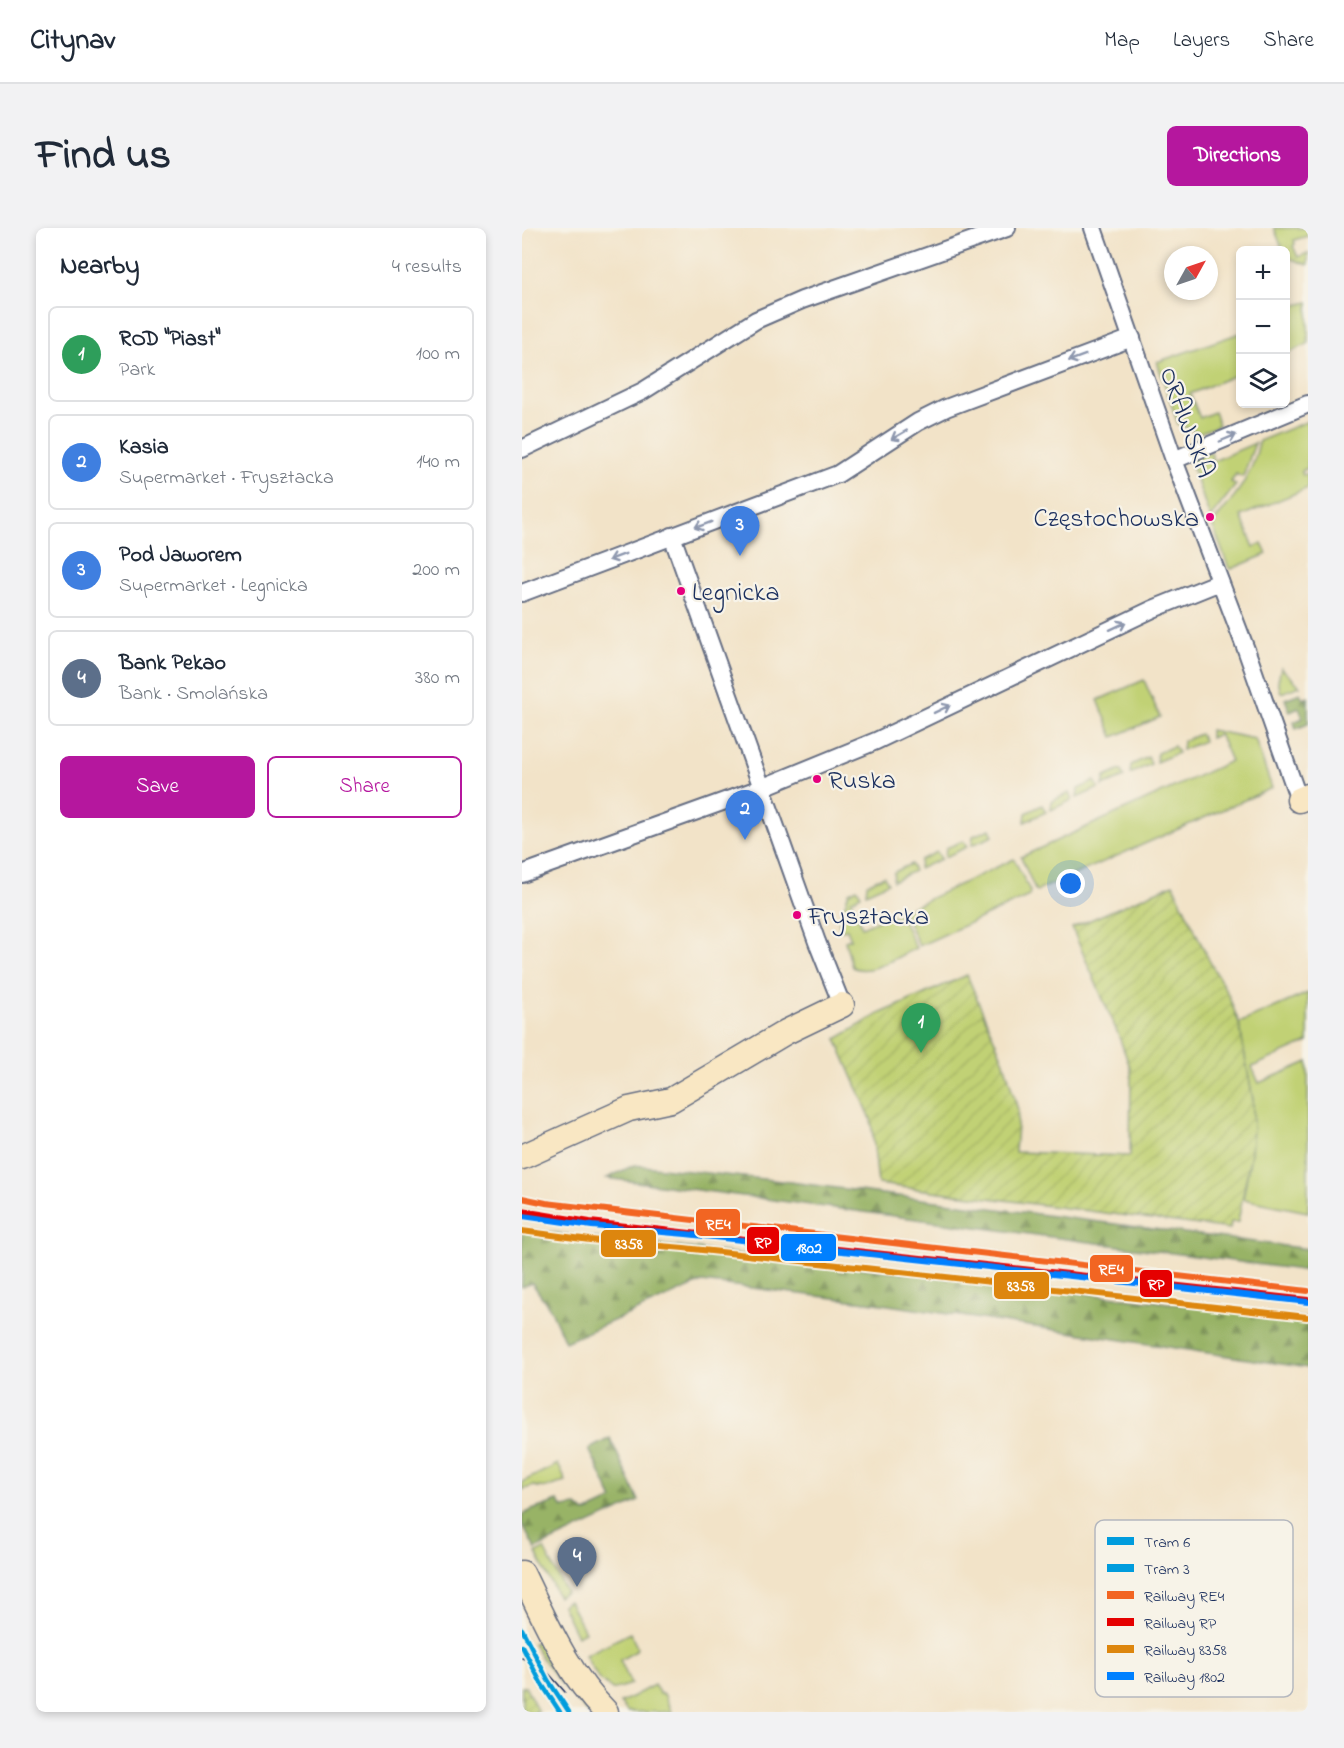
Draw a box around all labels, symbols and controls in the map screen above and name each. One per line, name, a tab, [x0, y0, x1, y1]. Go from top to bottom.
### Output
text: Citynav	[30, 21, 115, 62]
text: Map	[1104, 26, 1140, 56]
text: Layers	[1173, 26, 1230, 56]
text: Share	[1263, 26, 1314, 56]
text: Find us	[36, 126, 171, 187]
button: Directions	[1167, 126, 1308, 186]
north arrow	[1164, 246, 1218, 300]
map controls	[1236, 246, 1290, 408]
button: +	[1236, 246, 1290, 300]
text: Nearby	[60, 248, 139, 286]
text: 4 results	[392, 253, 462, 282]
button: −	[1236, 300, 1290, 354]
text: ROD "Piast"	[119, 324, 221, 356]
text: 1	[78, 340, 85, 369]
text: 100 m	[416, 340, 460, 369]
one-way arrow	[1068, 353, 1087, 364]
button: layers	[1236, 354, 1290, 408]
text: Park	[119, 356, 155, 385]
street label: ORAWSKA	[1148, 362, 1224, 484]
one-way arrow	[890, 430, 907, 442]
text: Kasia	[119, 432, 169, 464]
one-way arrow	[1218, 432, 1236, 443]
text: 2	[77, 448, 86, 477]
text: 140 m	[416, 448, 460, 477]
text: Supermarket · Frysztacka	[119, 464, 334, 493]
place label: Częstochowska	[1034, 501, 1199, 539]
pin: 3	[720, 506, 760, 556]
marker: Częstochowska	[1204, 511, 1216, 523]
one-way arrow	[694, 520, 713, 531]
text: Pod Jaworem	[119, 540, 242, 572]
one-way arrow	[609, 552, 627, 563]
text: 3	[77, 556, 86, 585]
text: 200 m	[412, 556, 460, 585]
text: Supermarket · Legnicka	[119, 572, 308, 601]
place label: Legnicka	[692, 575, 779, 613]
marker: Legnicka	[675, 585, 687, 597]
one-way arrow	[1109, 619, 1127, 631]
text: Bank Pekao	[119, 648, 226, 680]
text: 4	[77, 664, 86, 693]
text: 380 m	[415, 664, 460, 693]
text: Bank · Smolańska	[119, 680, 268, 709]
one-way arrow	[933, 703, 951, 715]
button: Save	[60, 756, 255, 818]
button: Share	[267, 756, 462, 818]
place label: Ruska	[828, 763, 896, 801]
marker: Ruska	[811, 773, 823, 785]
pin: 2	[726, 790, 764, 840]
your location	[1056, 869, 1085, 898]
place label: Frysztacka	[807, 899, 929, 937]
marker: Frysztacka	[791, 909, 803, 921]
pin: 1	[902, 1004, 940, 1053]
line badge: RE4	[695, 1208, 741, 1237]
text: RE4	[704, 1213, 731, 1237]
line badge: RP	[746, 1226, 780, 1255]
line badge: 8358	[600, 1229, 657, 1258]
text: RP	[753, 1231, 772, 1255]
text: 8358	[614, 1233, 643, 1257]
line badge: 1802	[780, 1233, 837, 1262]
text: 1802	[796, 1237, 822, 1261]
line badge: RE4	[1089, 1254, 1134, 1283]
text: RE4	[1097, 1258, 1124, 1282]
line badge: RP	[1139, 1269, 1173, 1298]
line badge: 8358	[993, 1271, 1050, 1300]
text: RP	[1146, 1273, 1165, 1297]
text: 8358	[1006, 1275, 1035, 1299]
legend	[1095, 1520, 1293, 1697]
text: Tram 6	[1144, 1531, 1190, 1555]
pin: 4	[558, 1538, 596, 1587]
text: Tram 3	[1144, 1558, 1190, 1582]
text: Railway RE4	[1144, 1585, 1225, 1609]
text: Railway RP	[1144, 1612, 1217, 1636]
text: Railway 8358	[1144, 1639, 1227, 1663]
text: Railway 1802	[1144, 1666, 1225, 1690]

